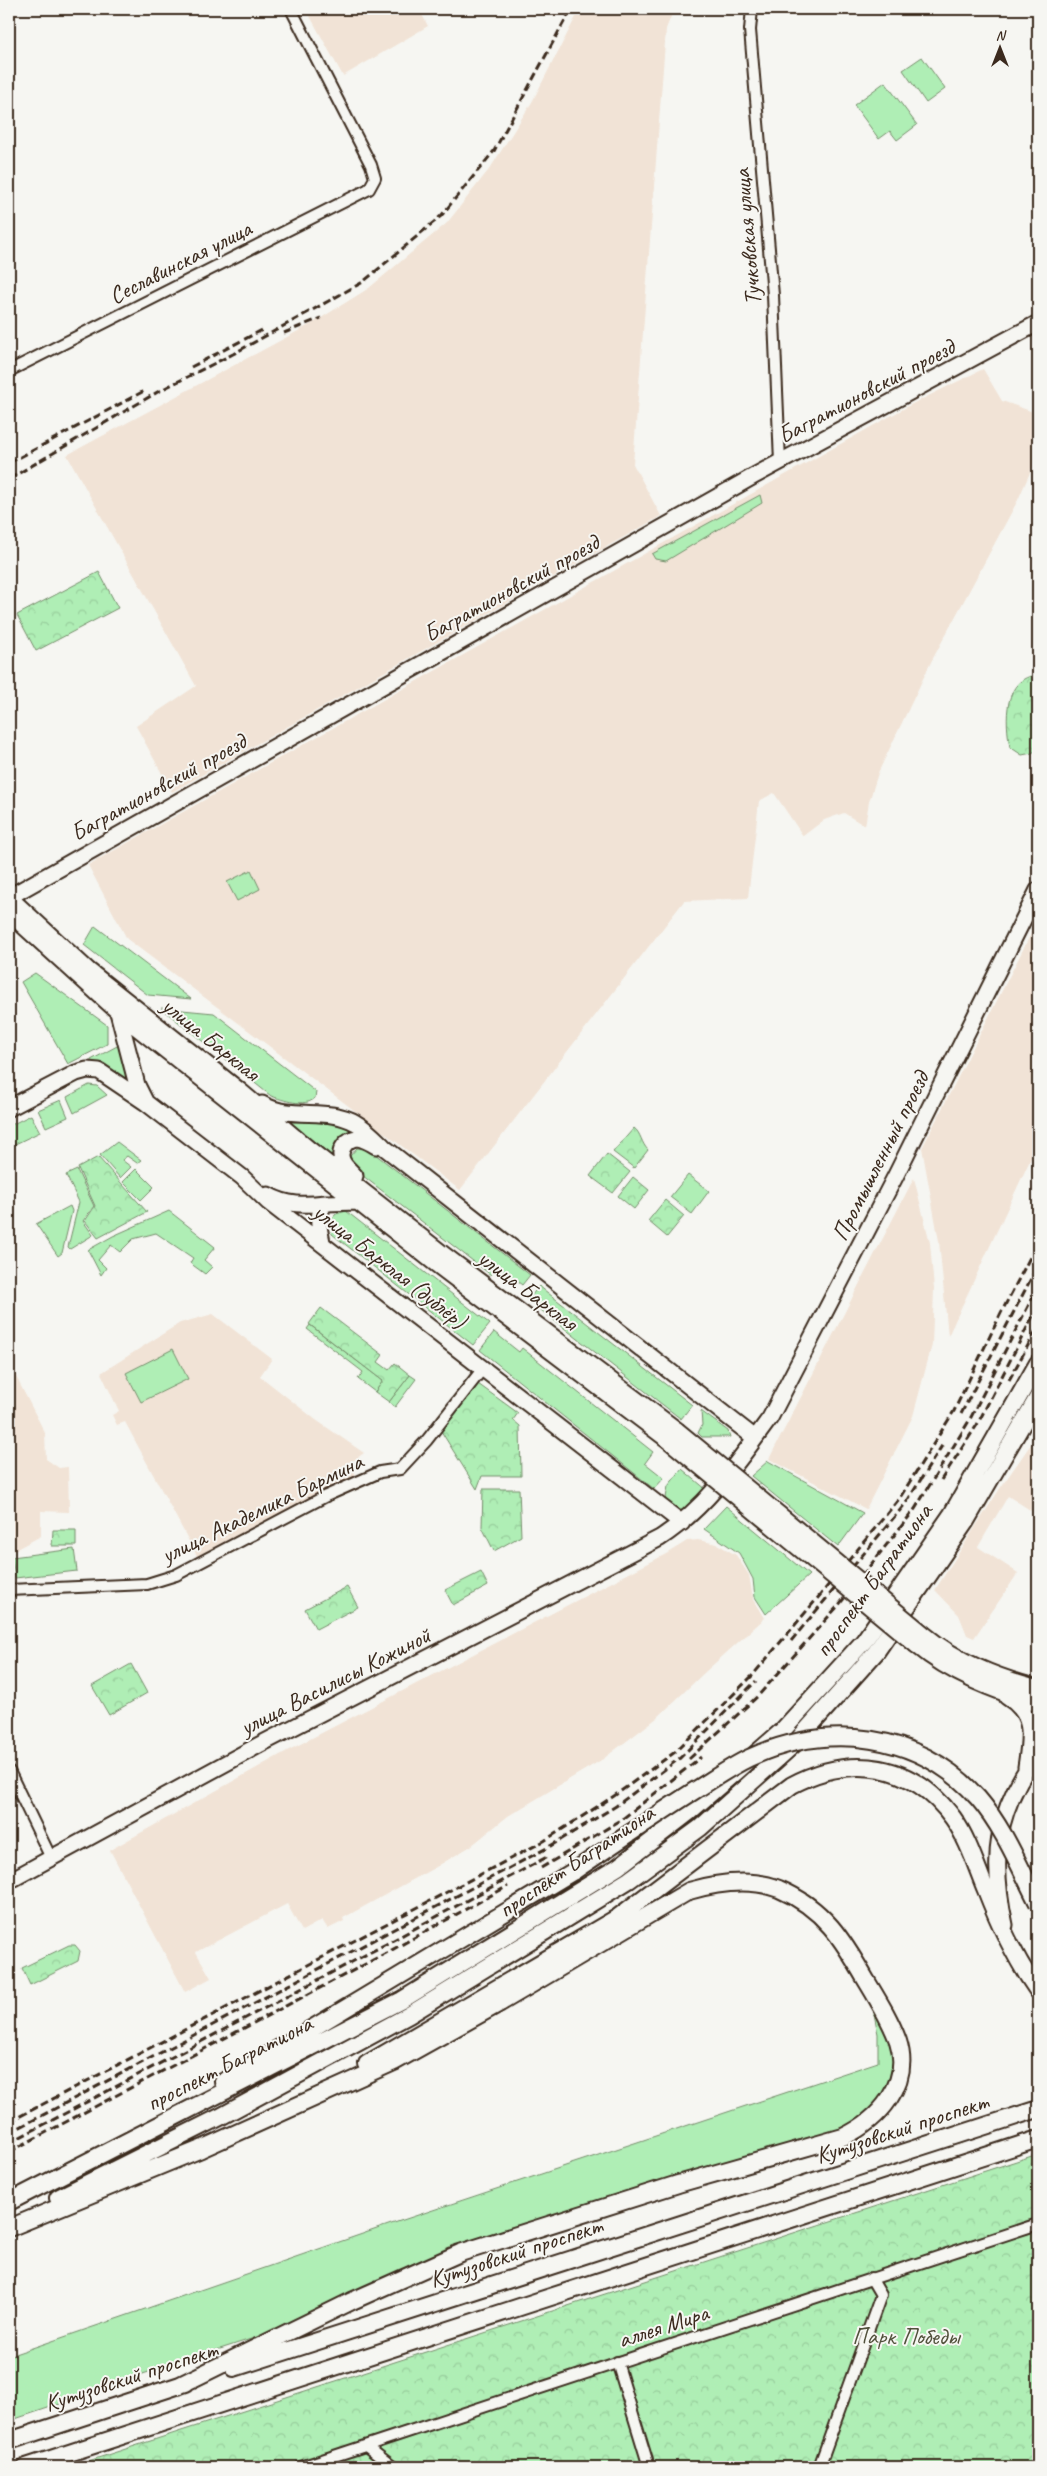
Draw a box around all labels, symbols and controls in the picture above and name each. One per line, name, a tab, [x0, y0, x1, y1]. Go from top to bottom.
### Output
north arrow	[974, 22, 1024, 72]
text: N	[996, 27, 1007, 44]
street label: Тучковская улица	[726, 166, 768, 306]
street label: Сеславинская улица	[104, 213, 257, 311]
street label: Багратионовский проезд	[772, 331, 962, 450]
street label: Багратионовский проезд	[418, 526, 606, 649]
street label: Багратионовский проезд	[65, 725, 253, 848]
street label: улица Барклая	[154, 989, 267, 1089]
street label: Промышленный проезд	[824, 1064, 937, 1246]
street label: улица Барклая (дублёр)	[306, 1195, 474, 1336]
street label: улица Барклая	[470, 1241, 585, 1338]
street label: улица Академика Бармина	[154, 1446, 369, 1571]
street label: проспект Багратиона	[807, 1496, 940, 1663]
street label: улица Василисы Кожиной	[233, 1619, 437, 1743]
street label: проспект Багратиона	[492, 1797, 661, 1924]
street label: проспект Багратиона	[141, 2008, 318, 2118]
street label: Кутузовский проспект	[812, 2086, 993, 2170]
street label: Кутузовский проспект	[426, 2210, 607, 2294]
street label: аллея Мира	[614, 2297, 713, 2355]
park label: Парк Победы	[852, 2321, 962, 2351]
street label: Кутузовский проспект	[41, 2334, 222, 2418]

